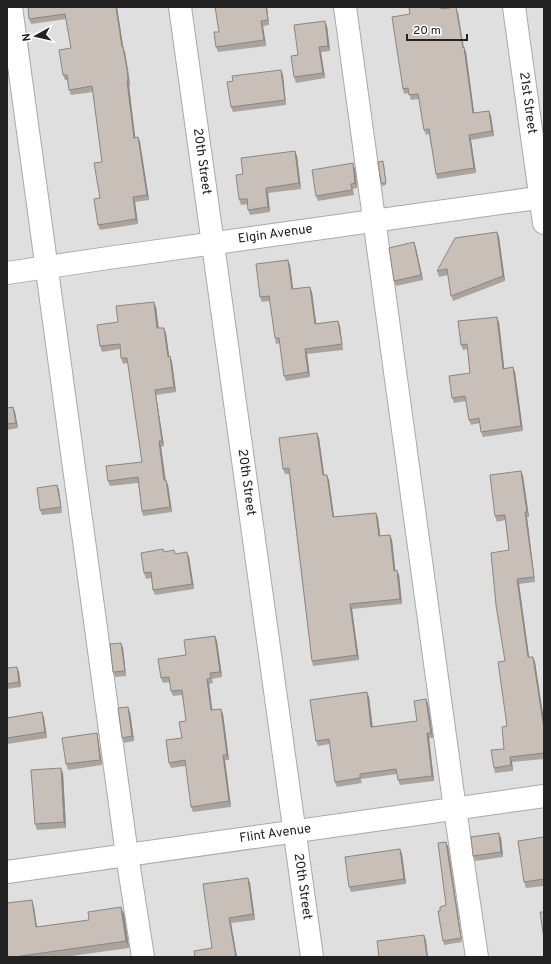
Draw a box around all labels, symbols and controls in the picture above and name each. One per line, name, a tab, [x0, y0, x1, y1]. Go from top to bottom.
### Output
north arrow	[16, 16, 56, 56]
scale bar	[407, 16, 467, 42]
text: 20 m	[413, 23, 441, 39]
text: N	[20, 32, 35, 42]
street label: 21st Street	[515, 71, 540, 135]
street label: 20th Street	[189, 127, 214, 196]
street label: Elgin Avenue	[237, 221, 314, 248]
street label: 20th Street	[234, 448, 259, 517]
street label: Flint Avenue	[238, 821, 312, 847]
street label: 20th Street	[290, 852, 315, 921]

